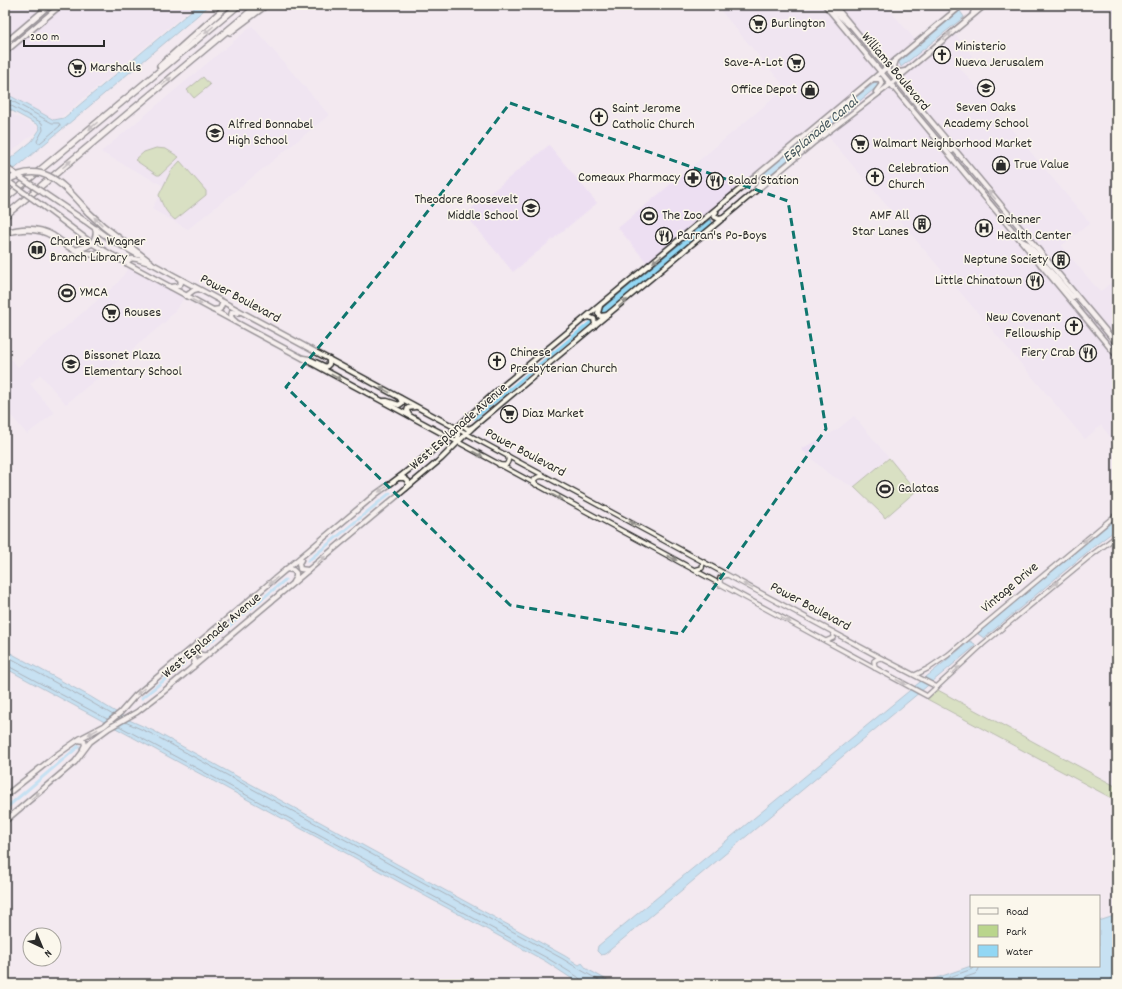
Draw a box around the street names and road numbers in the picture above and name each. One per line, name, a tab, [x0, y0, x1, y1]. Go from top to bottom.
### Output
street label: Williams Boulevard	[856, 28, 934, 116]
street label: Power Boulevard	[196, 269, 284, 329]
street label: West Esplanade Avenue	[406, 379, 512, 475]
street label: Power Boulevard	[481, 423, 569, 483]
street label: Vintage Drive	[977, 558, 1043, 618]
street label: Power Boulevard	[766, 577, 854, 637]
street label: West Esplanade Avenue	[158, 588, 266, 684]

